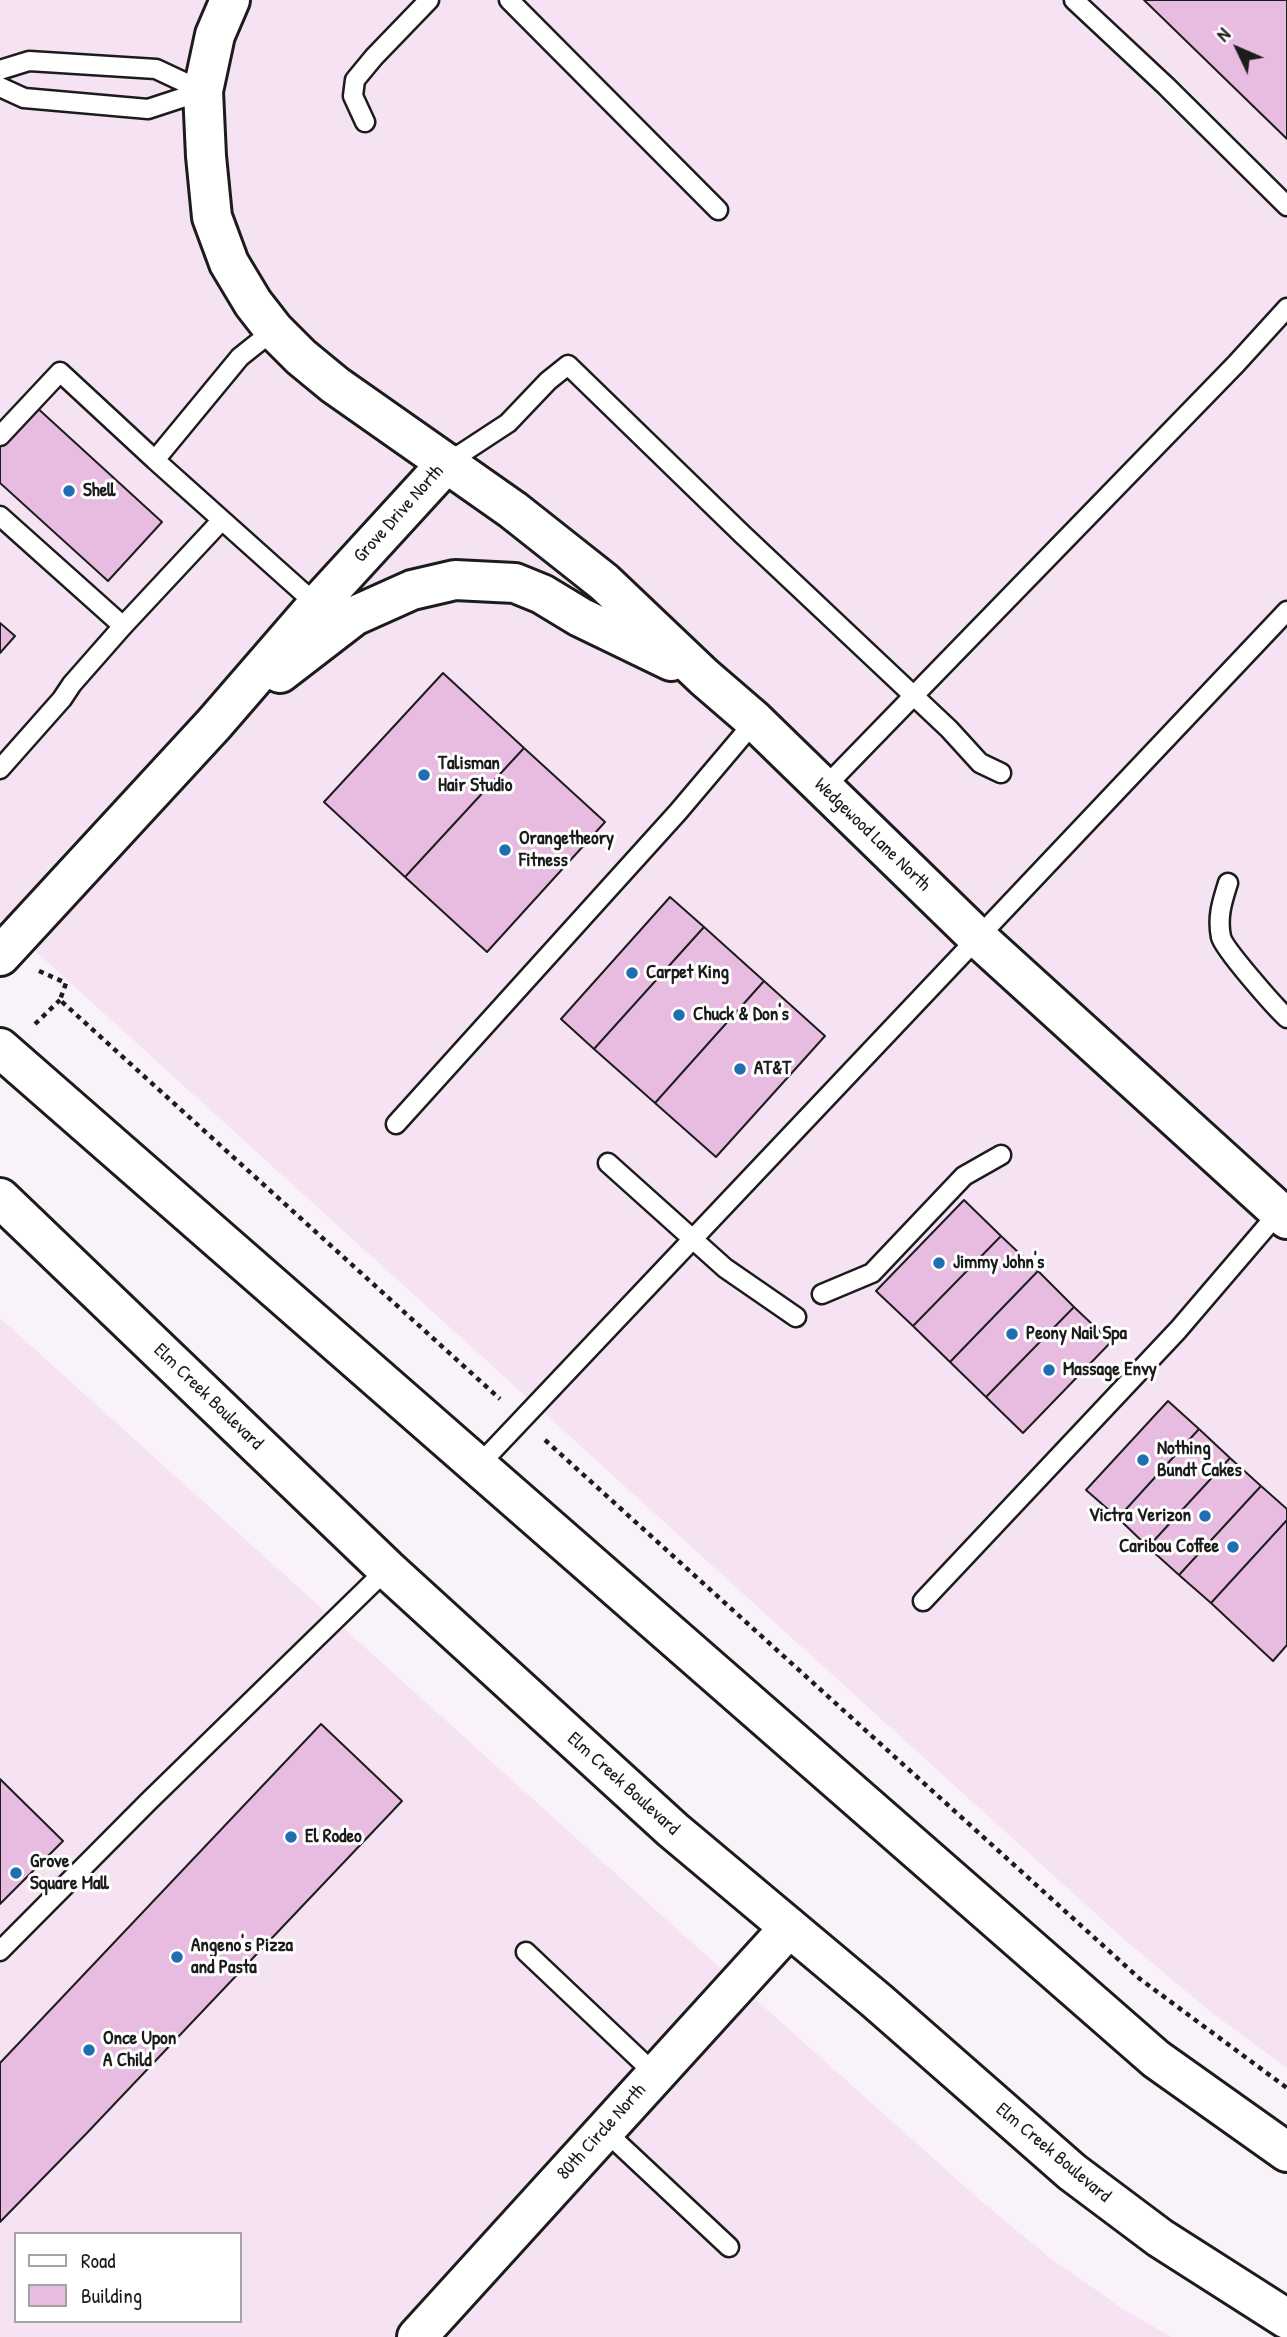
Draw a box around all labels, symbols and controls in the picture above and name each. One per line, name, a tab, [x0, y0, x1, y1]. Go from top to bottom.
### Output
north arrow	[1203, 14, 1273, 84]
text: N	[1210, 22, 1236, 47]
street label: Grove Drive North	[349, 461, 449, 567]
place label: Shell	[83, 480, 115, 502]
marker: Shell	[61, 483, 77, 499]
place label: Talisman Hair Studio	[438, 753, 512, 797]
marker: Talisman Hair Studio	[416, 767, 432, 783]
street label: Wedgewood Lane North	[809, 774, 935, 896]
place label: Orangetheory Fitness	[519, 828, 614, 872]
marker: Orangetheory Fitness	[497, 842, 513, 858]
place label: Carpet King	[646, 962, 729, 984]
marker: Carpet King	[624, 965, 640, 981]
place label: Chuck & Don's	[693, 1004, 789, 1026]
marker: Chuck & Don's	[671, 1007, 687, 1023]
place label: AT&T	[754, 1058, 791, 1080]
marker: AT&T	[732, 1061, 748, 1077]
place label: Jimmy John's	[953, 1252, 1044, 1274]
marker: Jimmy John's	[931, 1255, 947, 1271]
place label: Peony Nail Spa	[1026, 1323, 1127, 1345]
marker: Peony Nail Spa	[1004, 1326, 1020, 1342]
street label: Elm Creek Boulevard	[149, 1339, 267, 1455]
place label: Massage Envy	[1063, 1359, 1157, 1381]
marker: Massage Envy	[1041, 1362, 1057, 1378]
place label: Nothing Bundt Cakes	[1157, 1438, 1242, 1482]
marker: Nothing Bundt Cakes	[1135, 1452, 1151, 1468]
place label: Victra Verizon	[1089, 1505, 1191, 1527]
marker: Victra Verizon	[1197, 1508, 1213, 1524]
place label: Caribou Coffee	[1119, 1536, 1219, 1558]
marker: Caribou Coffee	[1225, 1539, 1241, 1555]
street label: Elm Creek Boulevard	[562, 1728, 684, 1840]
place label: El Rodeo	[305, 1826, 362, 1848]
marker: El Rodeo	[283, 1829, 299, 1845]
place label: Grove Square Mall	[30, 1851, 109, 1895]
marker: Grove Square Mall	[8, 1865, 24, 1881]
place label: Angeno's Pizza and Pasta	[191, 1935, 293, 1979]
marker: Angeno's Pizza and Pasta	[169, 1949, 185, 1965]
place label: Once Upon A Child	[103, 2028, 176, 2072]
marker: Once Upon A Child	[81, 2042, 97, 2058]
street label: 80th Circle North	[553, 2079, 651, 2185]
street label: Elm Creek Boulevard	[991, 2098, 1115, 2208]
legend	[14, 2232, 242, 2323]
text: Road	[81, 2246, 115, 2275]
text: Building	[81, 2281, 142, 2310]

